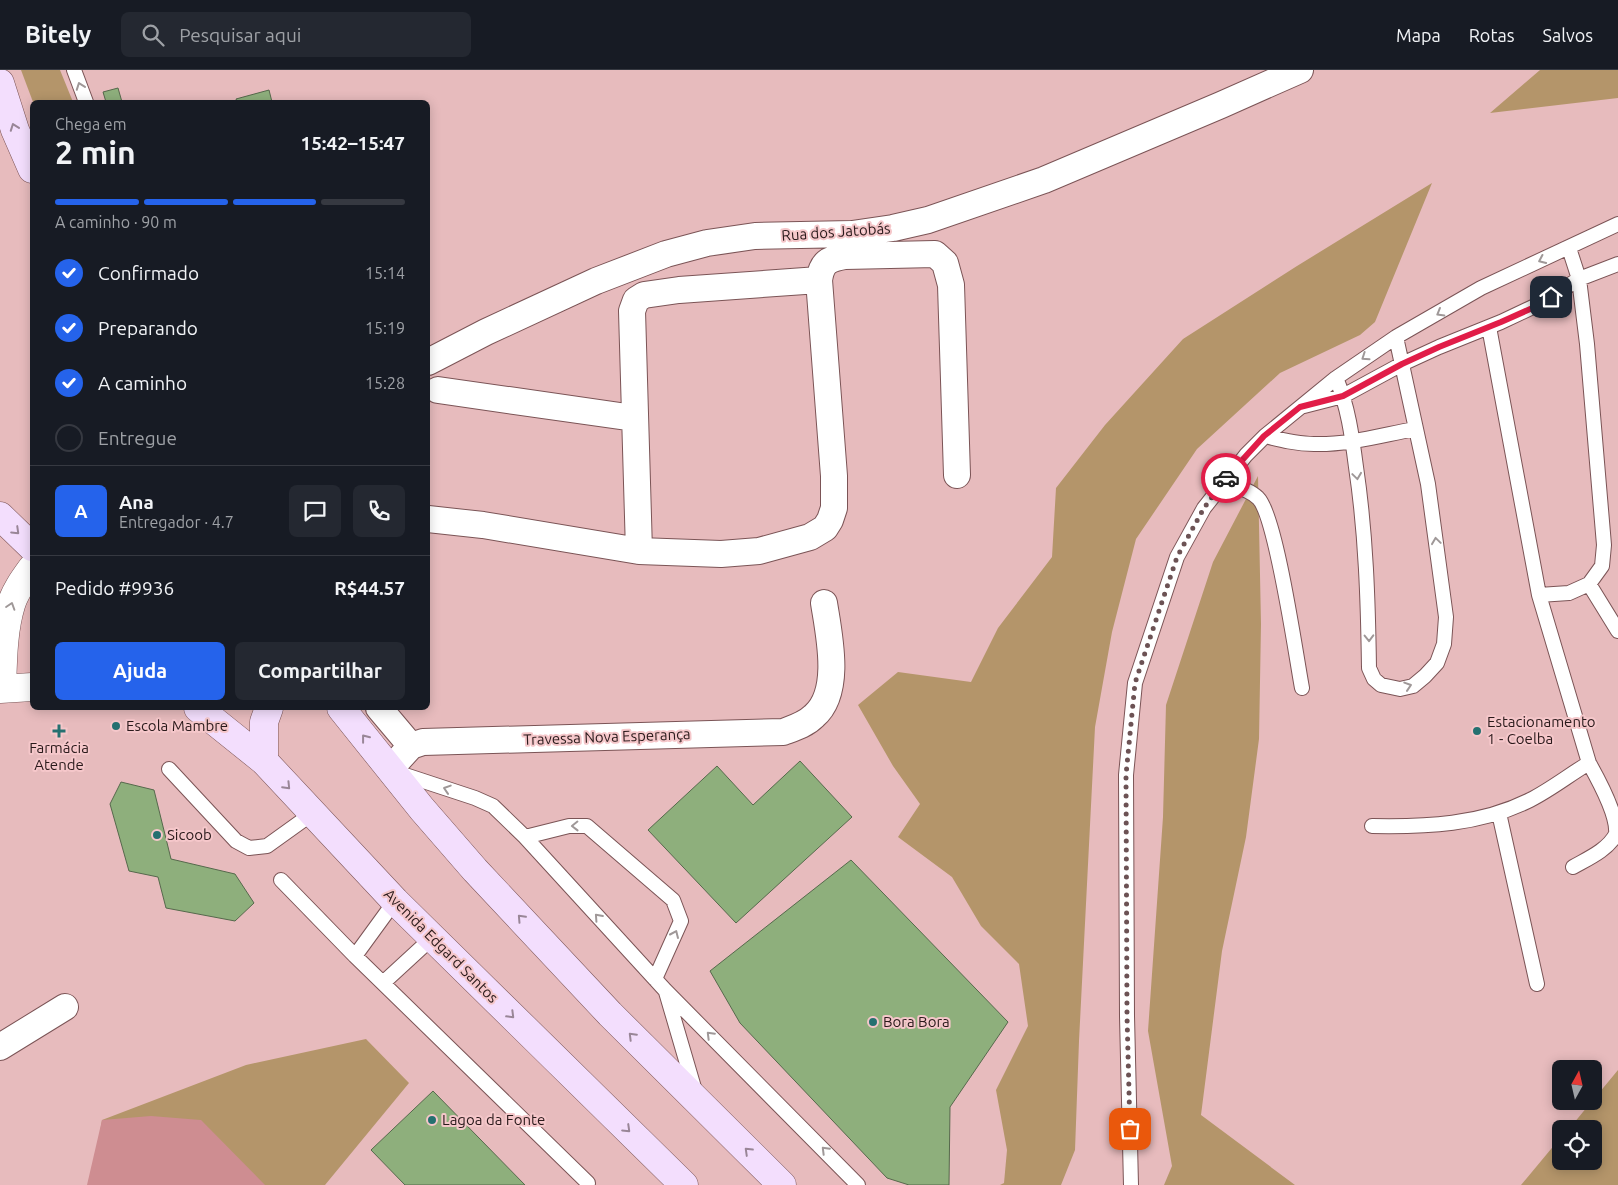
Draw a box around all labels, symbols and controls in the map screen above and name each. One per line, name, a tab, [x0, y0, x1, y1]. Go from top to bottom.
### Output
search box	[121, 12, 471, 57]
text: Bitely	[25, 21, 91, 48]
icon: search	[139, 21, 167, 49]
text: Pesquisar aqui	[179, 24, 301, 46]
text: Mapa	[1396, 25, 1441, 45]
text: Rotas	[1469, 25, 1515, 45]
text: Salvos	[1543, 25, 1593, 45]
one-way arrow	[76, 82, 86, 91]
text: Chega em	[55, 115, 127, 133]
one-way arrow	[10, 123, 20, 132]
text: 15:42–15:47	[300, 132, 405, 154]
text: 2 min	[55, 134, 136, 170]
text: A caminho · 90 m	[55, 213, 177, 231]
street label: Rua dos Jatobás	[781, 219, 891, 244]
one-way arrow	[1538, 254, 1547, 264]
icon: check	[55, 259, 83, 287]
text: Confirmado	[98, 262, 199, 284]
text: 15:14	[365, 264, 405, 282]
pin	[1530, 276, 1572, 318]
icon: home	[1537, 283, 1565, 311]
one-way arrow	[1436, 307, 1445, 317]
icon: check	[55, 314, 83, 342]
text: Preparando	[98, 317, 198, 339]
text: 15:19	[365, 319, 405, 337]
one-way arrow	[1362, 351, 1371, 360]
icon: check	[55, 369, 83, 397]
text: A caminho	[98, 372, 187, 394]
text: 15:28	[365, 374, 405, 392]
text: Entregue	[98, 427, 177, 449]
courier	[1201, 453, 1251, 503]
icon: car	[1212, 464, 1240, 492]
one-way arrow	[1352, 472, 1362, 480]
button: chat	[289, 485, 341, 537]
button: phone	[353, 485, 405, 537]
text: Ana	[119, 491, 154, 513]
text: A	[74, 500, 88, 522]
text: Entregador · 4.7	[119, 513, 234, 531]
one-way arrow	[11, 525, 20, 534]
one-way arrow	[1431, 536, 1441, 545]
text: Pedido #9936	[55, 577, 174, 599]
text: R$44.57	[334, 577, 405, 599]
one-way arrow	[6, 603, 16, 611]
one-way arrow	[1363, 634, 1374, 642]
button: Ajuda	[55, 642, 225, 700]
button: Compartilhar	[235, 642, 405, 700]
one-way arrow	[1403, 682, 1412, 692]
place label: Estacionamento 1 - Coelba	[1487, 713, 1596, 747]
place label: Escola Mambre	[126, 717, 228, 734]
marker: Escola Mambre	[110, 720, 122, 732]
marker: Farmácia Atende	[53, 725, 65, 737]
street label: Travessa Nova Esperança	[523, 725, 691, 748]
marker: Estacionamento 1 - Coelba	[1471, 725, 1483, 737]
one-way arrow	[362, 735, 371, 744]
place label: Farmácia Atende	[29, 739, 89, 773]
one-way arrow	[281, 780, 290, 789]
one-way arrow	[444, 784, 452, 794]
one-way arrow	[571, 821, 579, 832]
place label: Sicoob	[167, 826, 212, 843]
marker: Sicoob	[151, 829, 163, 841]
street label: Avenida Edgard Santos	[381, 885, 502, 1006]
one-way arrow	[595, 913, 604, 922]
one-way arrow	[518, 915, 527, 924]
one-way arrow	[668, 930, 679, 939]
one-way arrow	[505, 1009, 514, 1018]
place label: Bora Bora	[883, 1013, 950, 1030]
marker: Bora Bora	[867, 1016, 879, 1028]
one-way arrow	[707, 1032, 716, 1041]
one-way arrow	[629, 1033, 638, 1042]
north arrow	[1552, 1060, 1602, 1110]
map controls	[1552, 1060, 1602, 1170]
pin	[1109, 1108, 1151, 1150]
place label: Lagoa da Fonte	[442, 1111, 545, 1128]
marker: Lagoa da Fonte	[426, 1114, 438, 1126]
icon: bag	[1116, 1115, 1144, 1143]
button: locate	[1552, 1120, 1602, 1170]
one-way arrow	[621, 1123, 630, 1132]
one-way arrow	[821, 1147, 830, 1156]
one-way arrow	[744, 1148, 753, 1157]

